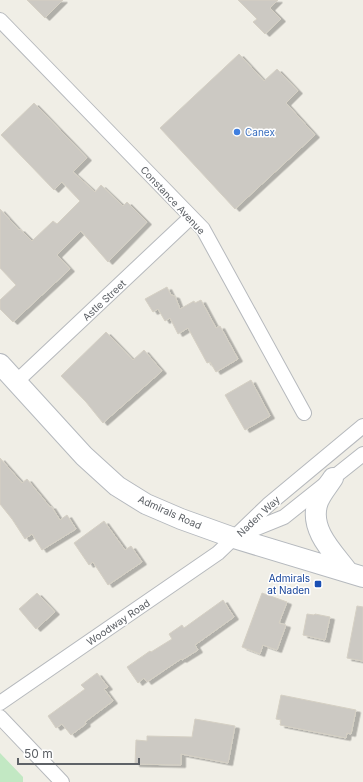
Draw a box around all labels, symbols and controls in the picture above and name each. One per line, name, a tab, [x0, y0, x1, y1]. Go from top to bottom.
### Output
place label: Canex	[245, 126, 275, 138]
marker: Canex	[232, 127, 242, 137]
street label: Constance Avenue	[138, 163, 208, 237]
street label: Astle Street	[80, 276, 129, 323]
street label: Admirals Road	[136, 493, 204, 531]
street label: Naden Way	[234, 493, 282, 539]
place label: Admirals at Naden	[267, 572, 310, 596]
marker: Admirals at Naden	[313, 579, 323, 589]
street label: Woodway Road	[84, 596, 152, 648]
scale bar	[18, 740, 139, 766]
text: 50 m	[24, 746, 53, 761]

